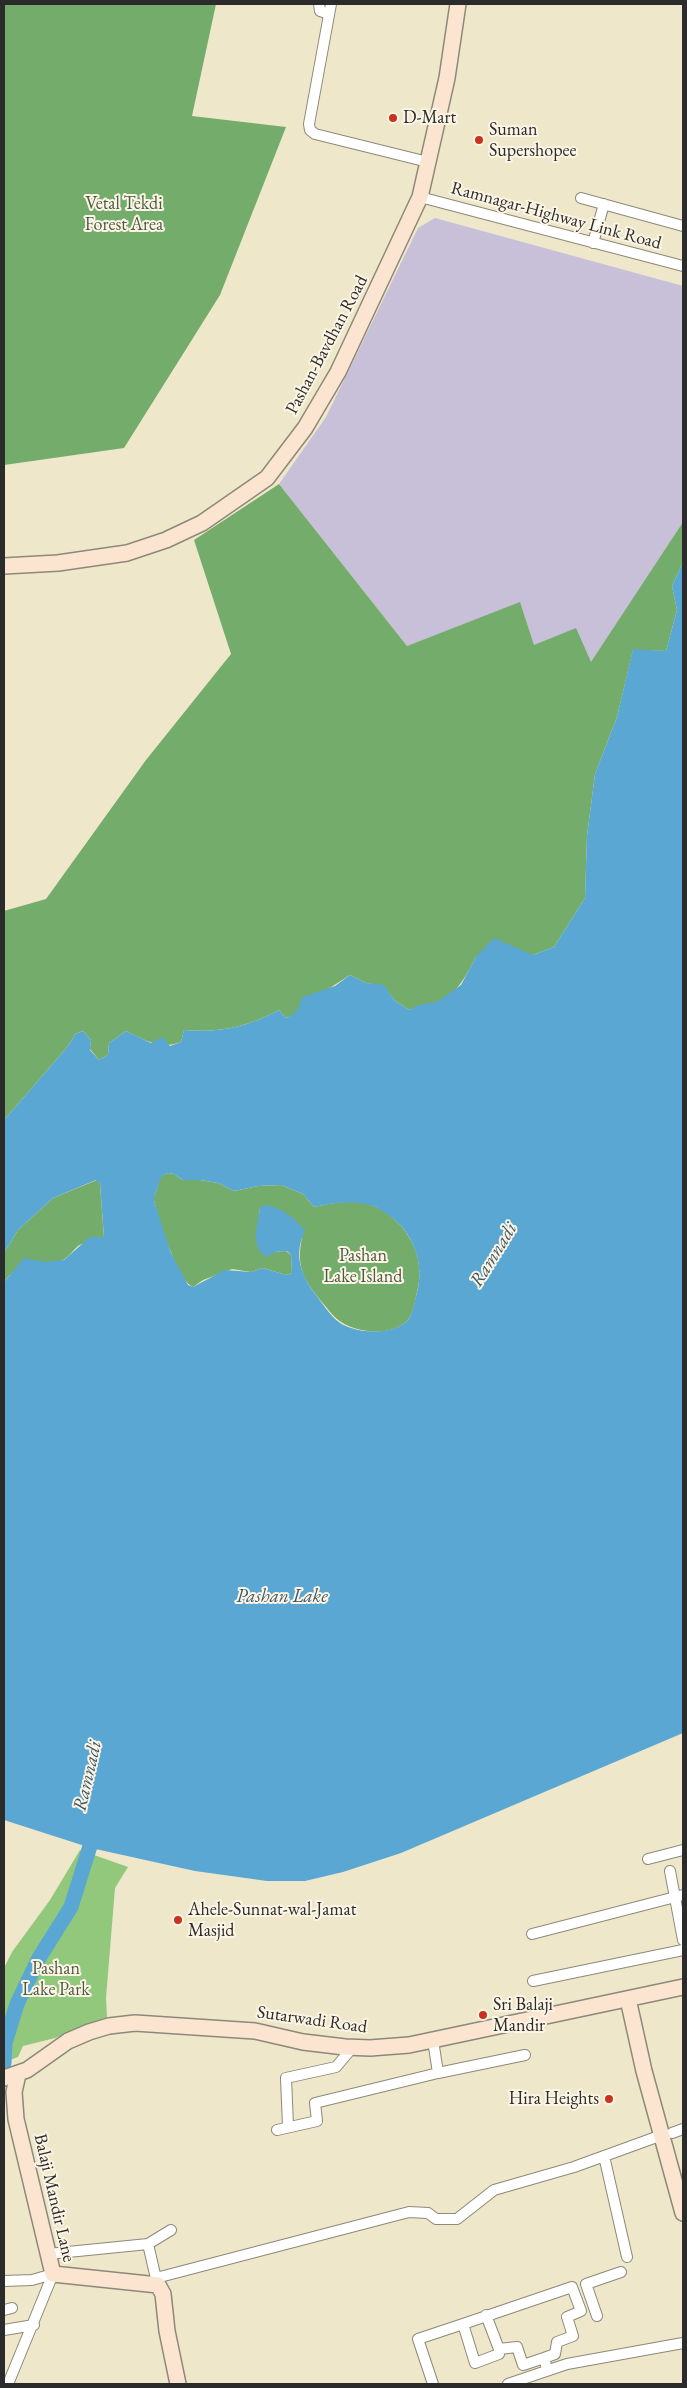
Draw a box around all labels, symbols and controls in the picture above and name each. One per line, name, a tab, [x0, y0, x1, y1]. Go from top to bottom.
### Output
place label: D-Mart	[403, 107, 456, 129]
marker: D-Mart	[387, 112, 399, 124]
place label: Suman Supershopee	[489, 119, 576, 162]
marker: Suman Supershopee	[473, 134, 485, 146]
street label: Ramnagar-Highway Link Road	[448, 177, 664, 255]
park label: Vetal Tekdi Forest Area	[85, 193, 163, 235]
street label: Pashan-Bavdhan Road	[281, 272, 373, 418]
water label: Ramnadi	[465, 1219, 523, 1291]
park label: Pashan Lake Island	[324, 1245, 402, 1288]
water label: Pashan Lake	[236, 1586, 328, 1608]
water label: Ramnadi	[69, 1739, 107, 1813]
place label: Ahele-Sunnat-wal-Jamat Masjid	[188, 1899, 356, 1942]
marker: Ahele-Sunnat-wal-Jamat Masjid	[172, 1914, 184, 1926]
park label: Pashan Lake Park	[22, 1958, 90, 2000]
place label: Sri Balaji Mandir	[493, 1994, 553, 2036]
street label: Sutarwadi Road	[256, 2002, 368, 2038]
marker: Sri Balaji Mandir	[477, 2009, 489, 2021]
place label: Hira Heights	[509, 2088, 599, 2110]
marker: Hira Heights	[603, 2093, 615, 2105]
street label: Balaji Mandir Lane	[29, 2132, 79, 2264]

